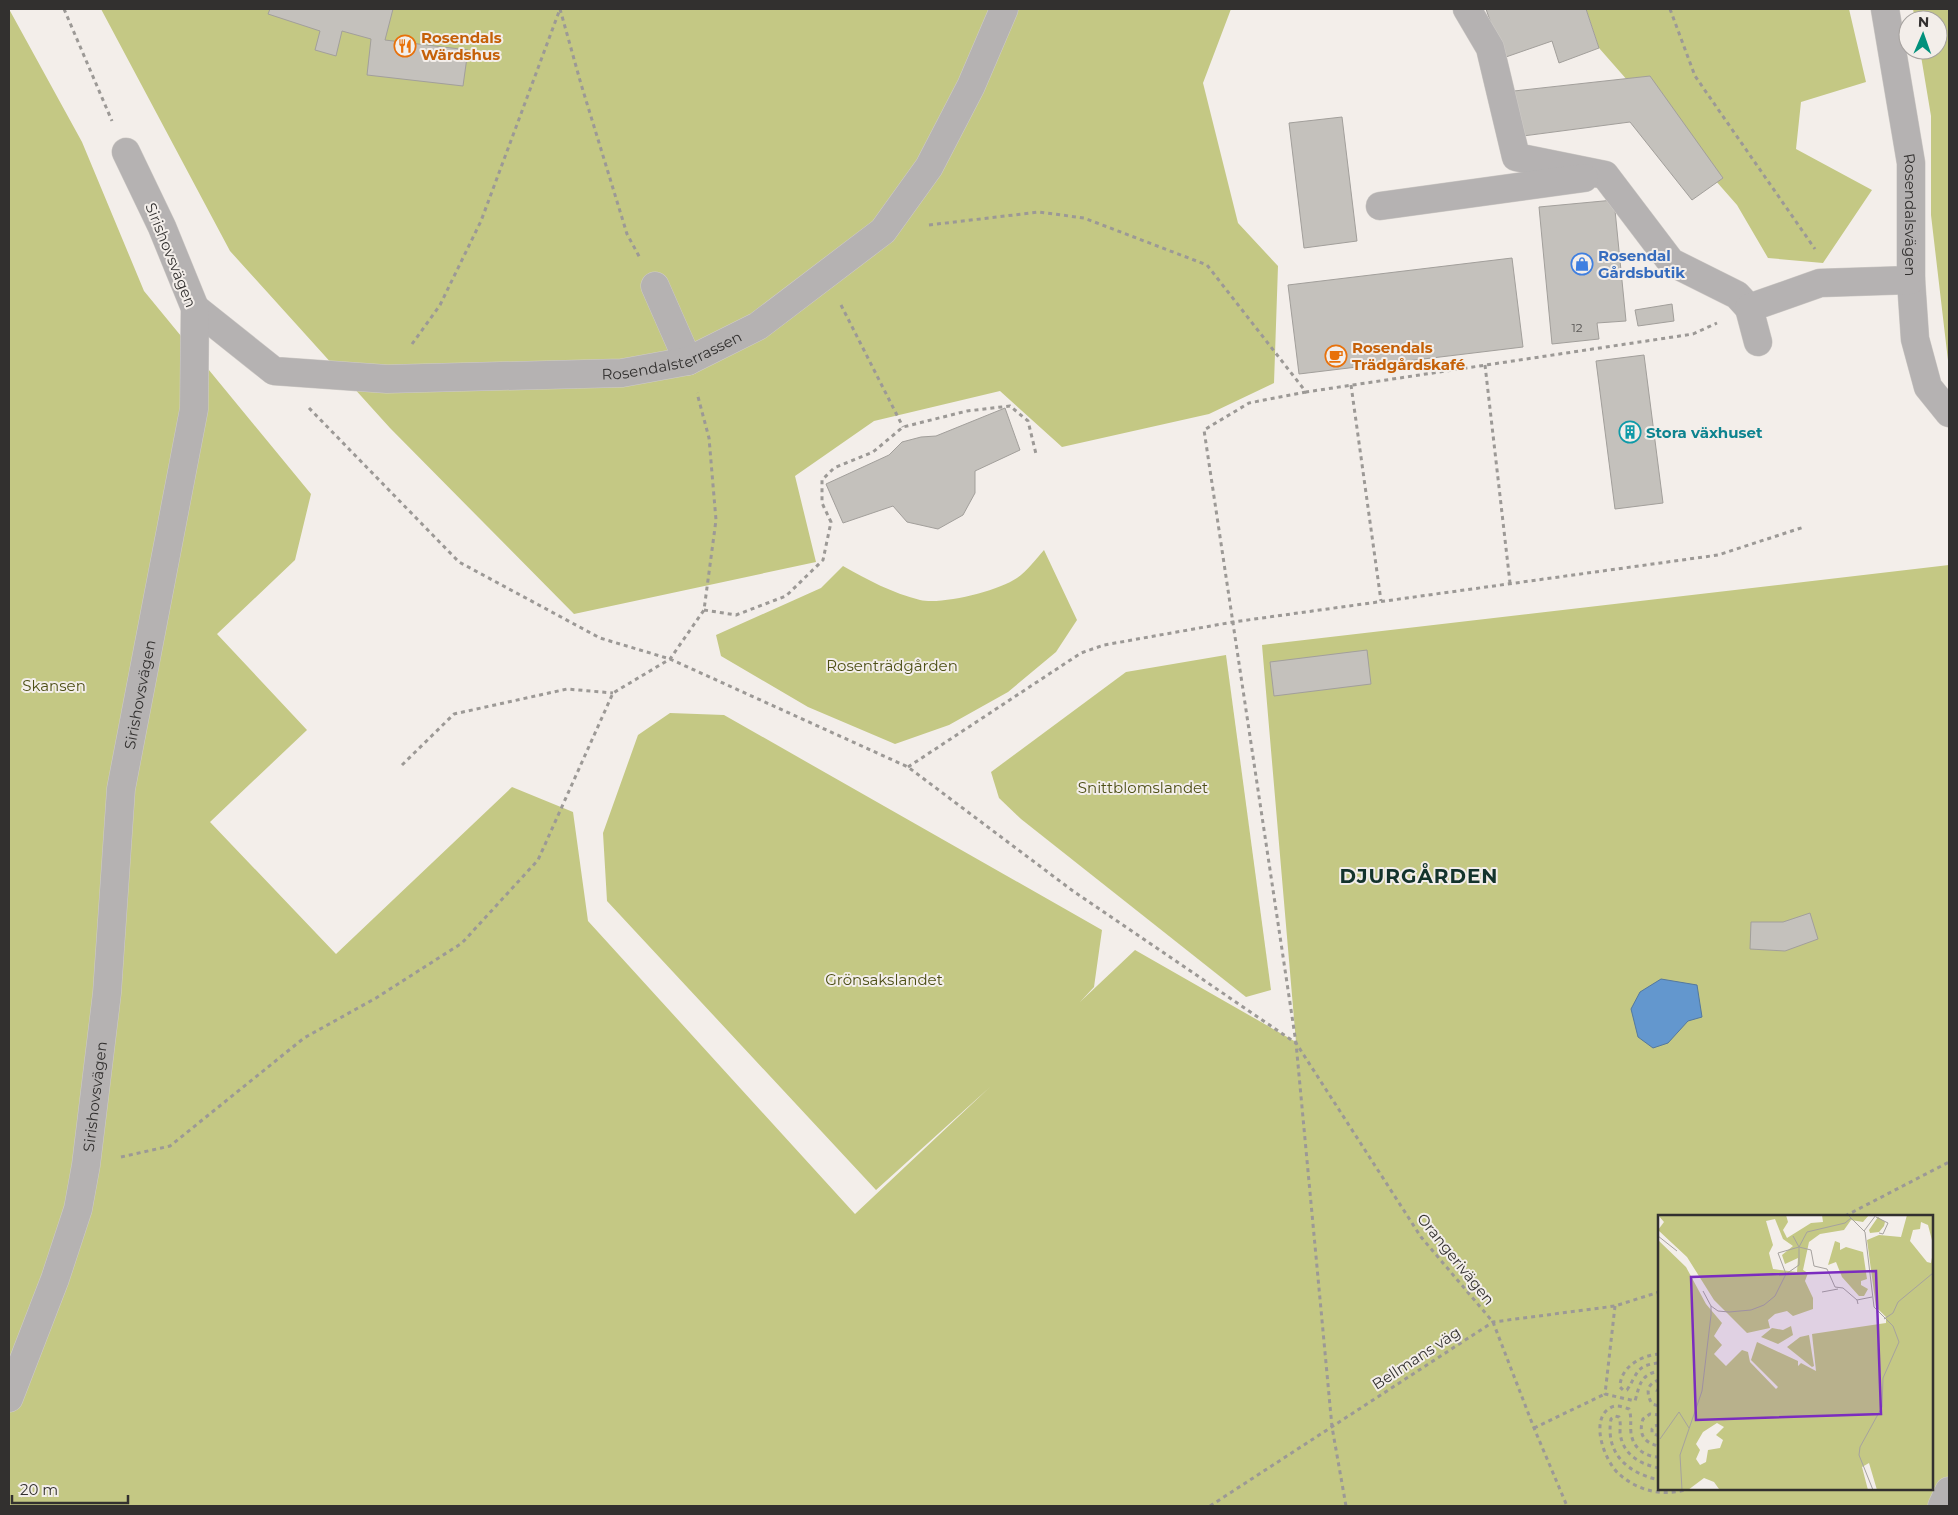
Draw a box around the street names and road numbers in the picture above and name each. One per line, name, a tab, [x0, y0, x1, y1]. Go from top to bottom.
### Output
street label: Rosendalsvägen	[1900, 152, 1921, 276]
street label: Sirishovsvägen	[141, 200, 201, 310]
street label: Rosendalsterrassen	[601, 326, 745, 383]
street label: Sirishovsvägen	[119, 638, 159, 751]
street label: Sirishovsvägen	[78, 1040, 111, 1153]
street label: Orangerivägen	[1413, 1209, 1499, 1309]
street label: Bellmans väg	[1368, 1322, 1464, 1394]

